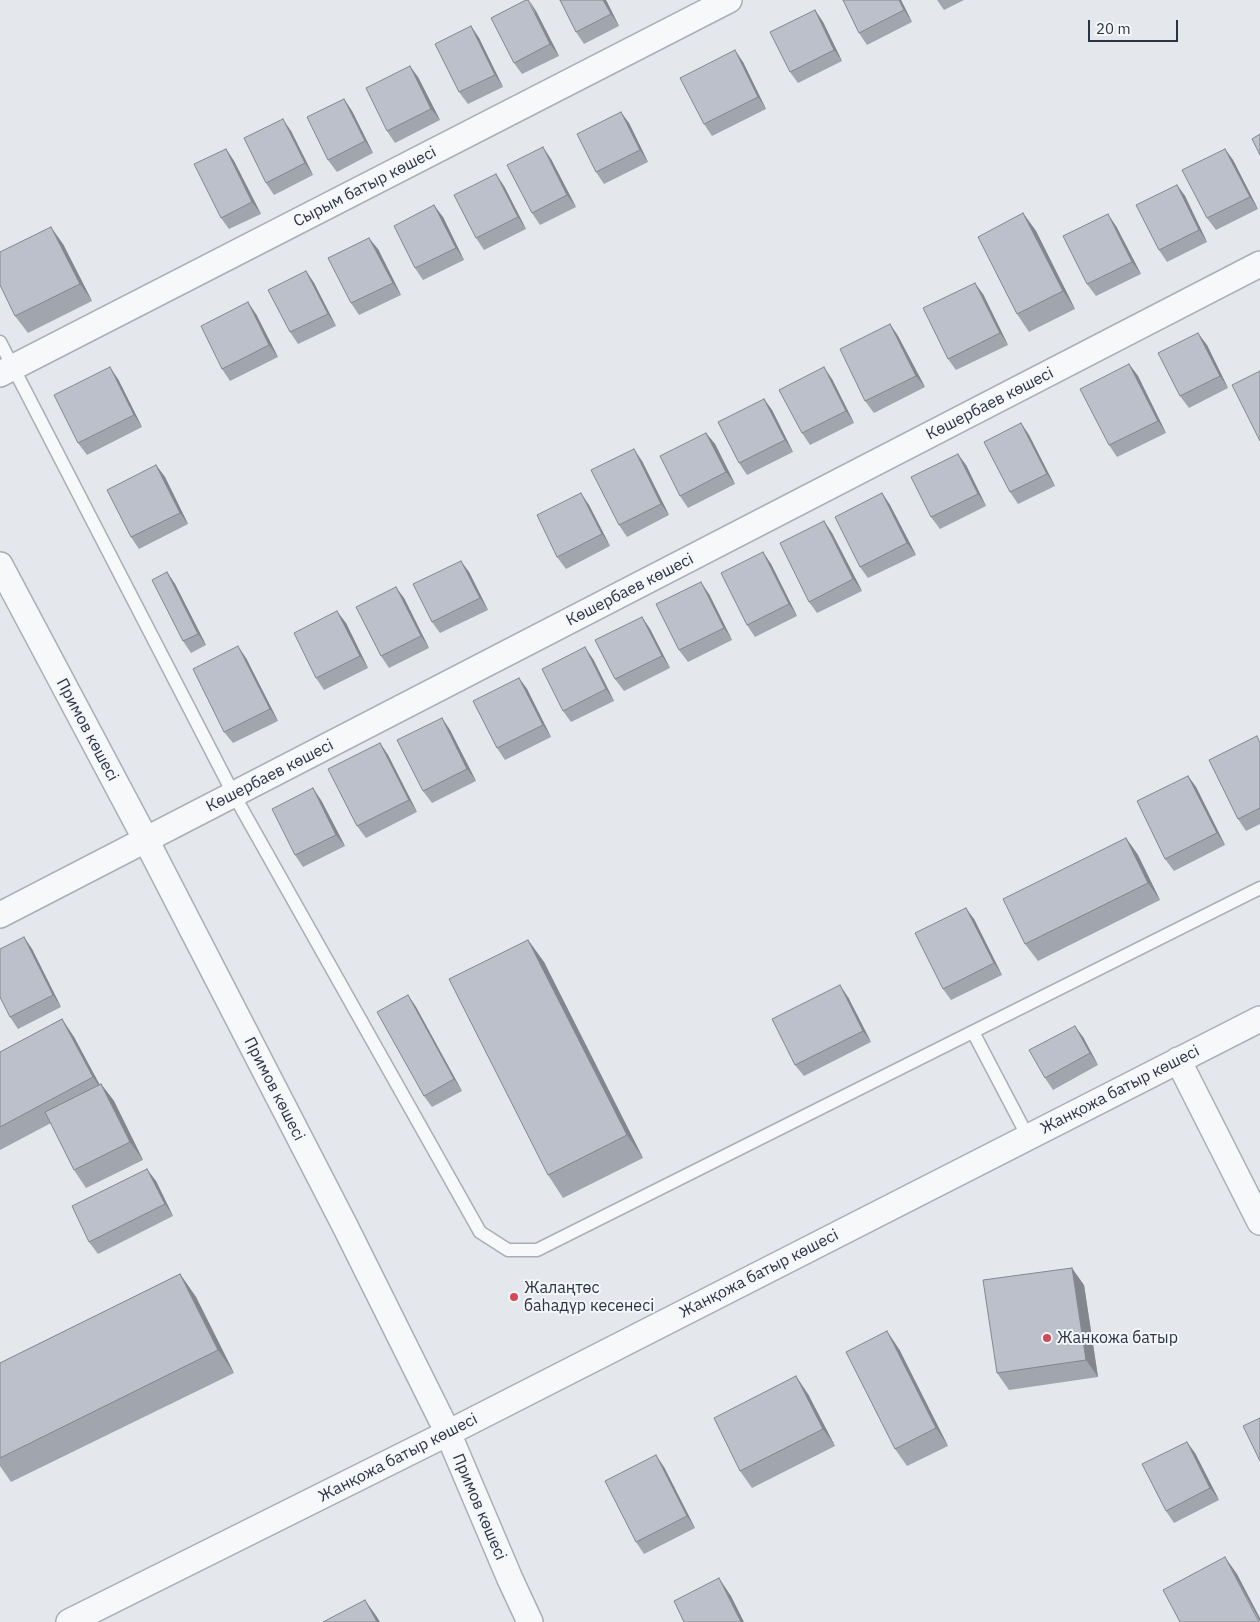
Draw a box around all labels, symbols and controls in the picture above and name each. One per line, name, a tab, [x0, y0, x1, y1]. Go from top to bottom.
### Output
scale bar	[1090, 10, 1180, 42]
text: 20 m	[1096, 19, 1131, 38]
street label: Сырым батыр көшесі	[290, 143, 440, 231]
street label: Көшербаев көшесі	[923, 364, 1057, 444]
street label: Көшербаев көшесі	[563, 550, 697, 630]
street label: Примов көшесі	[52, 675, 122, 785]
street label: Көшербаев көшесі	[203, 736, 337, 816]
street label: Примов көшесі	[240, 1034, 308, 1144]
street label: Жанқожа батыр көшесі	[1037, 1042, 1203, 1138]
street label: Жанқожа батыр көшесі	[676, 1226, 842, 1322]
place label: Жалаңтөс баһадүр кесенесі	[524, 1278, 654, 1316]
marker: Жалаңтөс баһадүр кесенесі	[508, 1291, 520, 1303]
place label: Жанкожа батыр	[1057, 1328, 1178, 1348]
marker: Жанкожа батыр	[1041, 1332, 1053, 1344]
street label: Жанқожа батыр көшесі	[315, 1410, 481, 1506]
street label: Примов көшесі	[448, 1451, 510, 1563]

